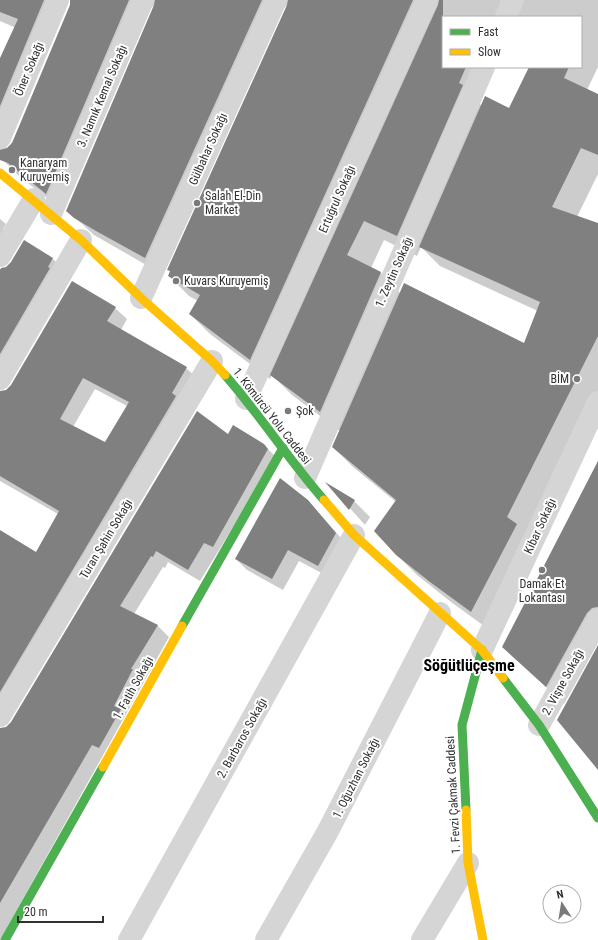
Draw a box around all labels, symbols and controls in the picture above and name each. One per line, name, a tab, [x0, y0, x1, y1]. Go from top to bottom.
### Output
legend	[442, 16, 582, 68]
text: Fast	[478, 25, 499, 39]
street label: Öner Sokağı	[10, 40, 47, 98]
street label: 3. Namık Kemal Sokağı	[74, 43, 130, 149]
text: Slow	[478, 45, 501, 59]
street label: Gülbahar Sokağı	[186, 111, 230, 187]
place label: Kanaryam Kuruyemiş	[20, 156, 69, 184]
street label: Ertuğrul Sokağı	[316, 163, 358, 235]
marker: Kanaryam Kuruyemiş	[7, 165, 17, 175]
place label: Salah El-Din Market	[205, 189, 261, 217]
marker: Salah El-Din Market	[192, 198, 202, 208]
street label: 1. Zeytin Sokağı	[372, 235, 416, 309]
place label: Kuvars Kuruyemiş	[184, 274, 268, 288]
marker: Kuvars Kuruyemiş	[171, 276, 181, 286]
street label: 1. Kömürcü Yolu Caddesi	[230, 365, 314, 467]
place label: BİM	[550, 371, 569, 386]
marker: BİM	[572, 374, 582, 384]
place label: Şok	[296, 404, 314, 418]
marker: Şok	[283, 406, 293, 416]
street label: Kibar Sokağı	[521, 496, 559, 556]
street label: Turan Şahin Sokağı	[77, 497, 135, 581]
marker: Damak Et Lokantası	[537, 565, 547, 575]
place label: Damak Et Lokantası	[519, 577, 565, 605]
street label: 2. Vişne Sokağı	[539, 647, 587, 717]
street label: 1. Fatih Sokağı	[110, 654, 156, 722]
district label: Söğütlüçeşme	[423, 656, 515, 675]
street label: 2. Barbaros Sokağı	[214, 696, 270, 780]
street label: 1. Oğuzhan Sokağı	[330, 735, 382, 821]
street label: 1. Fevzi Çakmak Caddesi	[443, 736, 463, 854]
north arrow	[542, 884, 582, 924]
text: N	[555, 888, 565, 902]
scale bar	[18, 898, 103, 924]
text: 20 m	[24, 905, 48, 919]

